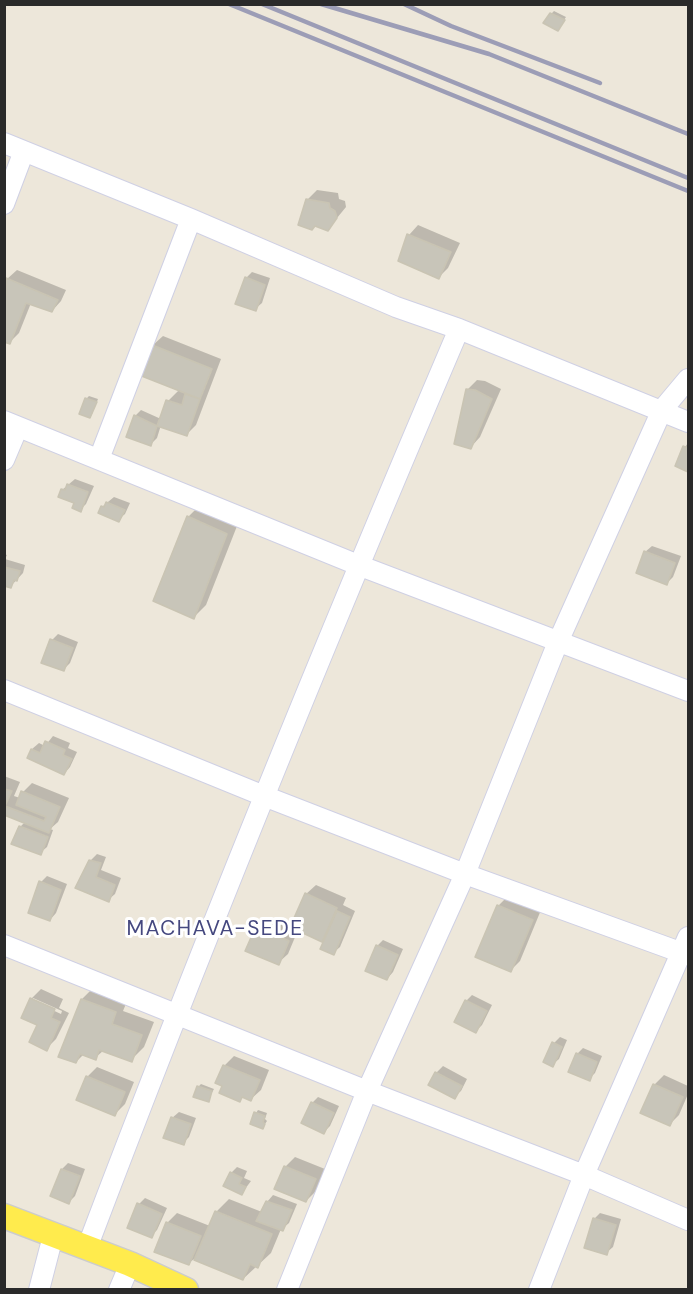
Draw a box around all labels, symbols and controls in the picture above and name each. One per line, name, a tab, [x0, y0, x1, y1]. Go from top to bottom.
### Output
district label: MACHAVA-SEDE	[126, 916, 304, 942]

